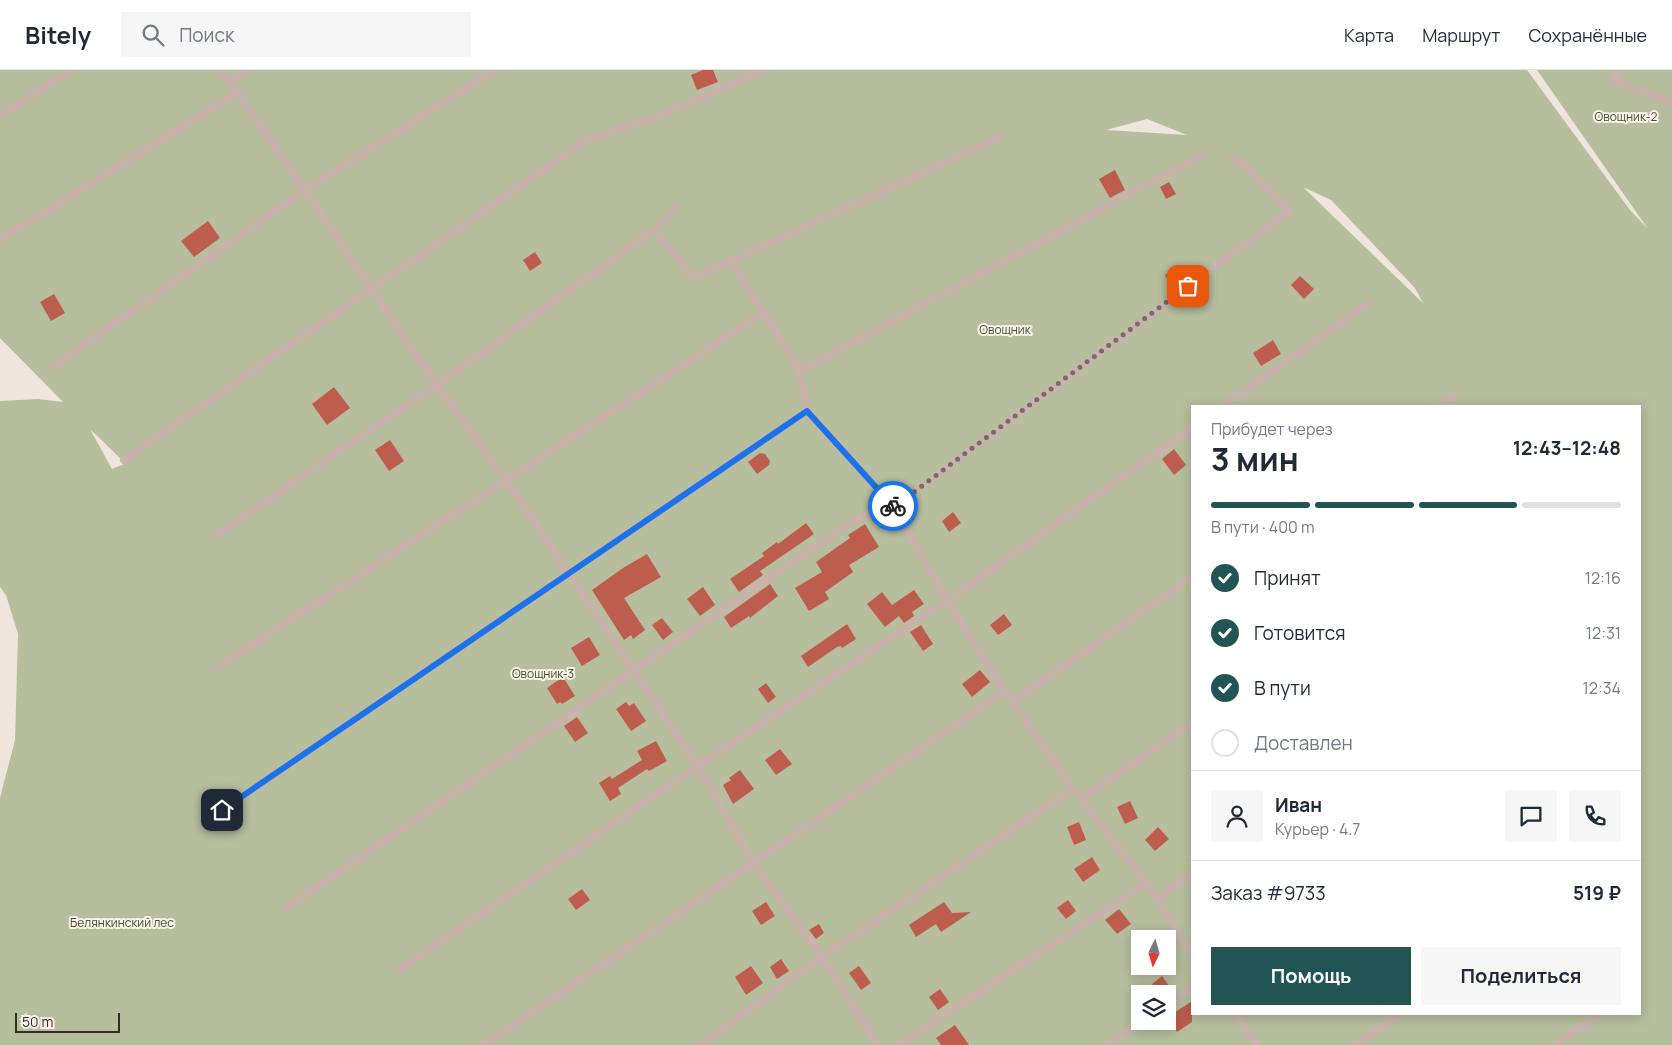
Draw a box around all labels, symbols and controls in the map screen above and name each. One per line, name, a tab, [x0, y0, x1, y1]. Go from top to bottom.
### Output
search box	[121, 12, 471, 57]
text: Bitely	[25, 18, 91, 51]
icon: search	[139, 21, 167, 49]
text: Поиск	[179, 22, 234, 48]
text: Карта	[1344, 23, 1394, 47]
text: Маршрут	[1422, 23, 1500, 47]
text: Сохранённые	[1528, 23, 1647, 47]
park label: Овощник-2	[1595, 108, 1658, 125]
pin	[1167, 265, 1209, 307]
icon: bag	[1174, 272, 1202, 300]
park label: Овощник	[979, 321, 1032, 338]
text: Прибудет через	[1211, 418, 1333, 440]
text: 12:43–12:48	[1513, 435, 1621, 461]
text: 3 мин	[1211, 437, 1299, 481]
courier	[868, 481, 918, 531]
icon: bike	[879, 492, 907, 520]
text: В пути · 400 m	[1211, 516, 1315, 538]
icon: check	[1211, 564, 1239, 592]
text: Принят	[1254, 565, 1321, 591]
text: 12:16	[1585, 567, 1621, 589]
icon: check	[1211, 619, 1239, 647]
text: Готовится	[1254, 620, 1346, 646]
text: 12:31	[1586, 622, 1621, 644]
park label: Овощник-3	[512, 665, 574, 682]
icon: check	[1211, 674, 1239, 702]
text: В пути	[1254, 675, 1311, 701]
text: 12:34	[1583, 677, 1621, 699]
text: Доставлен	[1254, 730, 1353, 756]
pin	[201, 789, 243, 831]
button: person	[1211, 790, 1263, 842]
button: chat	[1505, 790, 1557, 842]
button: phone	[1569, 790, 1621, 842]
text: Иван	[1275, 792, 1322, 818]
icon: home	[208, 796, 236, 824]
text: Курьер · 4.7	[1275, 818, 1360, 840]
text: Заказ #9733	[1211, 880, 1326, 906]
text: 519 ₽	[1573, 880, 1621, 906]
park label: Белянкинский лес	[70, 914, 174, 931]
north arrow	[1131, 930, 1176, 975]
map controls	[1131, 930, 1176, 1030]
button: Помощь	[1211, 947, 1411, 1005]
button: Поделиться	[1421, 947, 1621, 1005]
button: layers	[1131, 985, 1176, 1030]
scale bar	[15, 1010, 120, 1033]
text: 50 m	[22, 1012, 53, 1031]

